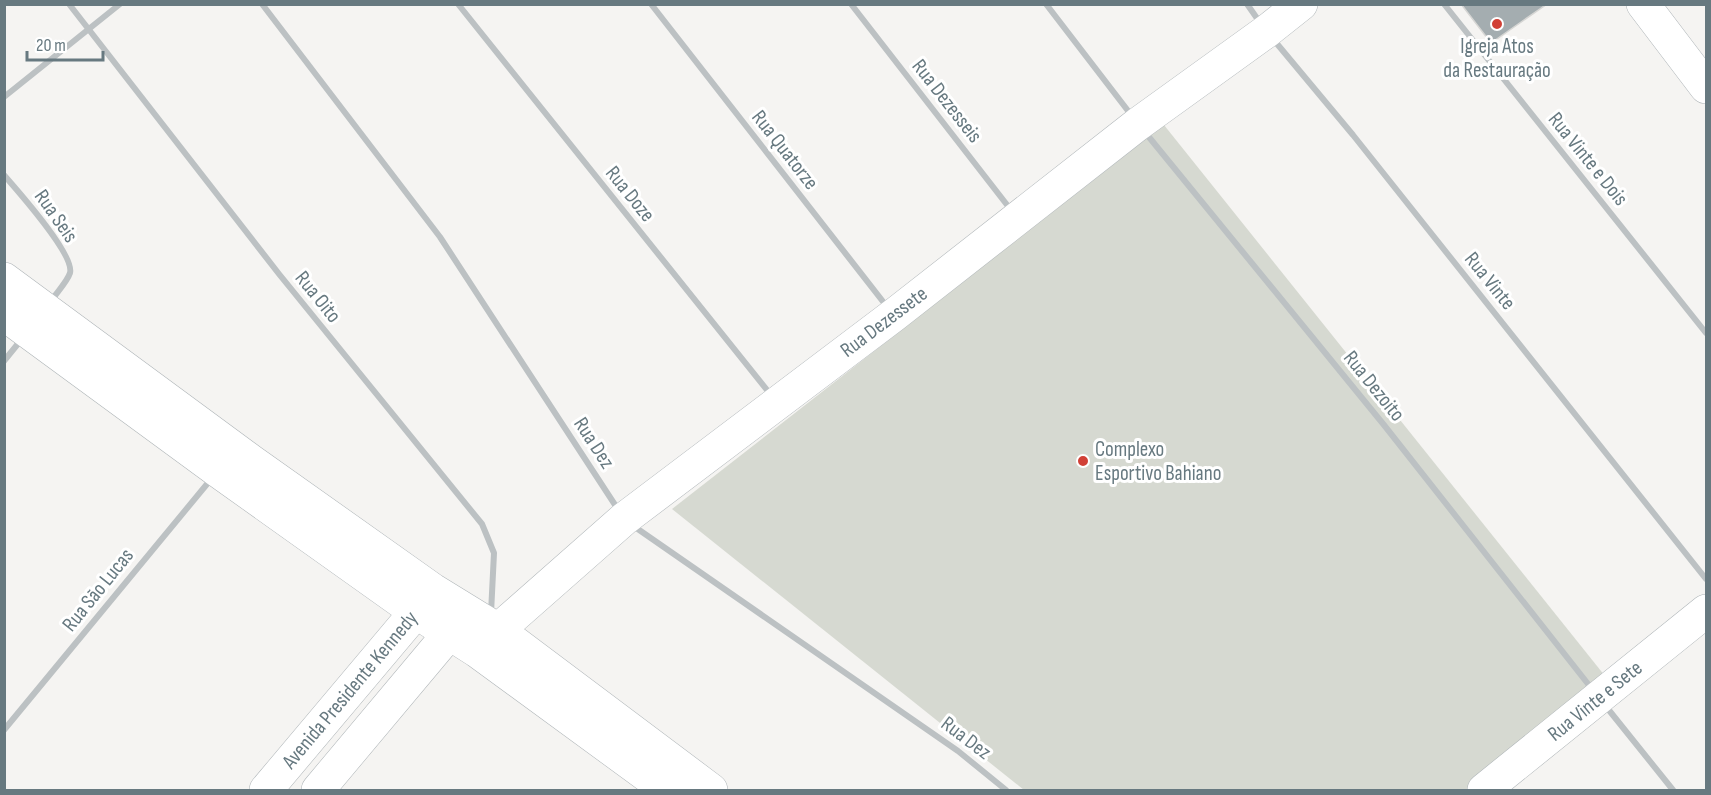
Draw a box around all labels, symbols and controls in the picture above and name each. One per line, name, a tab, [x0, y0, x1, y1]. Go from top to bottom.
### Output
marker: Igreja Atos da Restauração	[1490, 17, 1504, 31]
scale bar	[27, 24, 104, 62]
place label: Igreja Atos da Restauração	[1443, 34, 1551, 83]
text: 20 m	[36, 35, 66, 56]
street label: Rua Dezesseis	[907, 54, 987, 148]
street label: Rua Quatorze	[746, 105, 824, 195]
street label: Rua Vinte e Dois	[1543, 107, 1633, 211]
street label: Rua Doze	[600, 161, 660, 227]
street label: Rua Seis	[29, 185, 83, 247]
street label: Rua Vinte	[1459, 247, 1521, 315]
street label: Rua Oito	[290, 266, 346, 328]
street label: Rua Dezessete	[836, 281, 932, 363]
street label: Rua Dezoito	[1338, 346, 1410, 426]
street label: Rua Dez	[568, 413, 620, 474]
place label: Complexo Esportivo Bahiano	[1095, 437, 1221, 486]
marker: Complexo Esportivo Bahiano	[1076, 454, 1090, 468]
street label: Rua São Lucas	[57, 544, 139, 636]
street label: Avenida Presidente Kennedy	[276, 606, 423, 775]
street label: Rua Vinte e Sete	[1543, 655, 1647, 747]
street label: Rua Dez	[936, 711, 996, 765]

